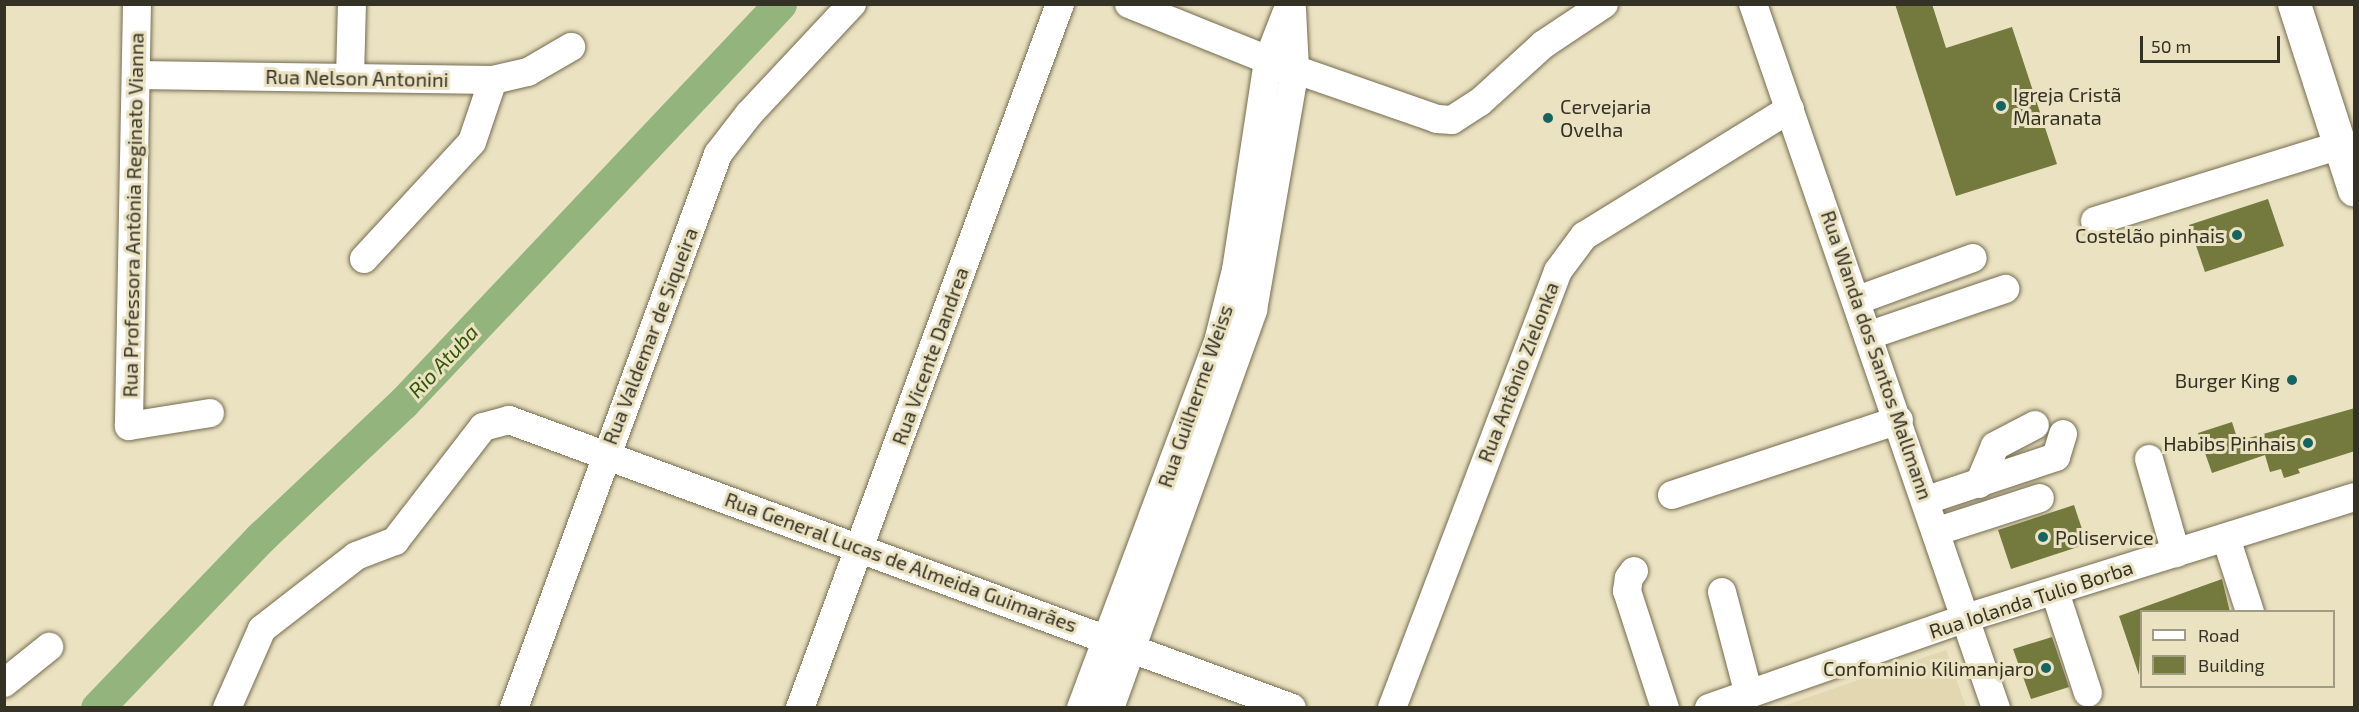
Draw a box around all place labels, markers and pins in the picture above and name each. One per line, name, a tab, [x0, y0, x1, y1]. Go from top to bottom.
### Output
place label: Igreja Cristã Maranata	[2013, 83, 2121, 130]
place label: Cervejaria Ovelha	[1560, 94, 1651, 141]
marker: Igreja Cristã Maranata	[1994, 99, 2008, 113]
marker: Cervejaria Ovelha	[1541, 111, 1555, 125]
place label: Costelão pinhais	[2075, 223, 2225, 247]
marker: Costelão pinhais	[2230, 228, 2244, 242]
place label: Burger King	[2174, 368, 2280, 392]
marker: Burger King	[2285, 373, 2299, 387]
place label: Habibs Pinhais	[2163, 431, 2296, 455]
marker: Habibs Pinhais	[2301, 436, 2315, 450]
place label: Poliservice	[2055, 525, 2154, 549]
marker: Poliservice	[2036, 530, 2050, 544]
place label: Confominio Kilimanjaro	[1823, 656, 2034, 680]
marker: Confominio Kilimanjaro	[2039, 661, 2053, 675]

